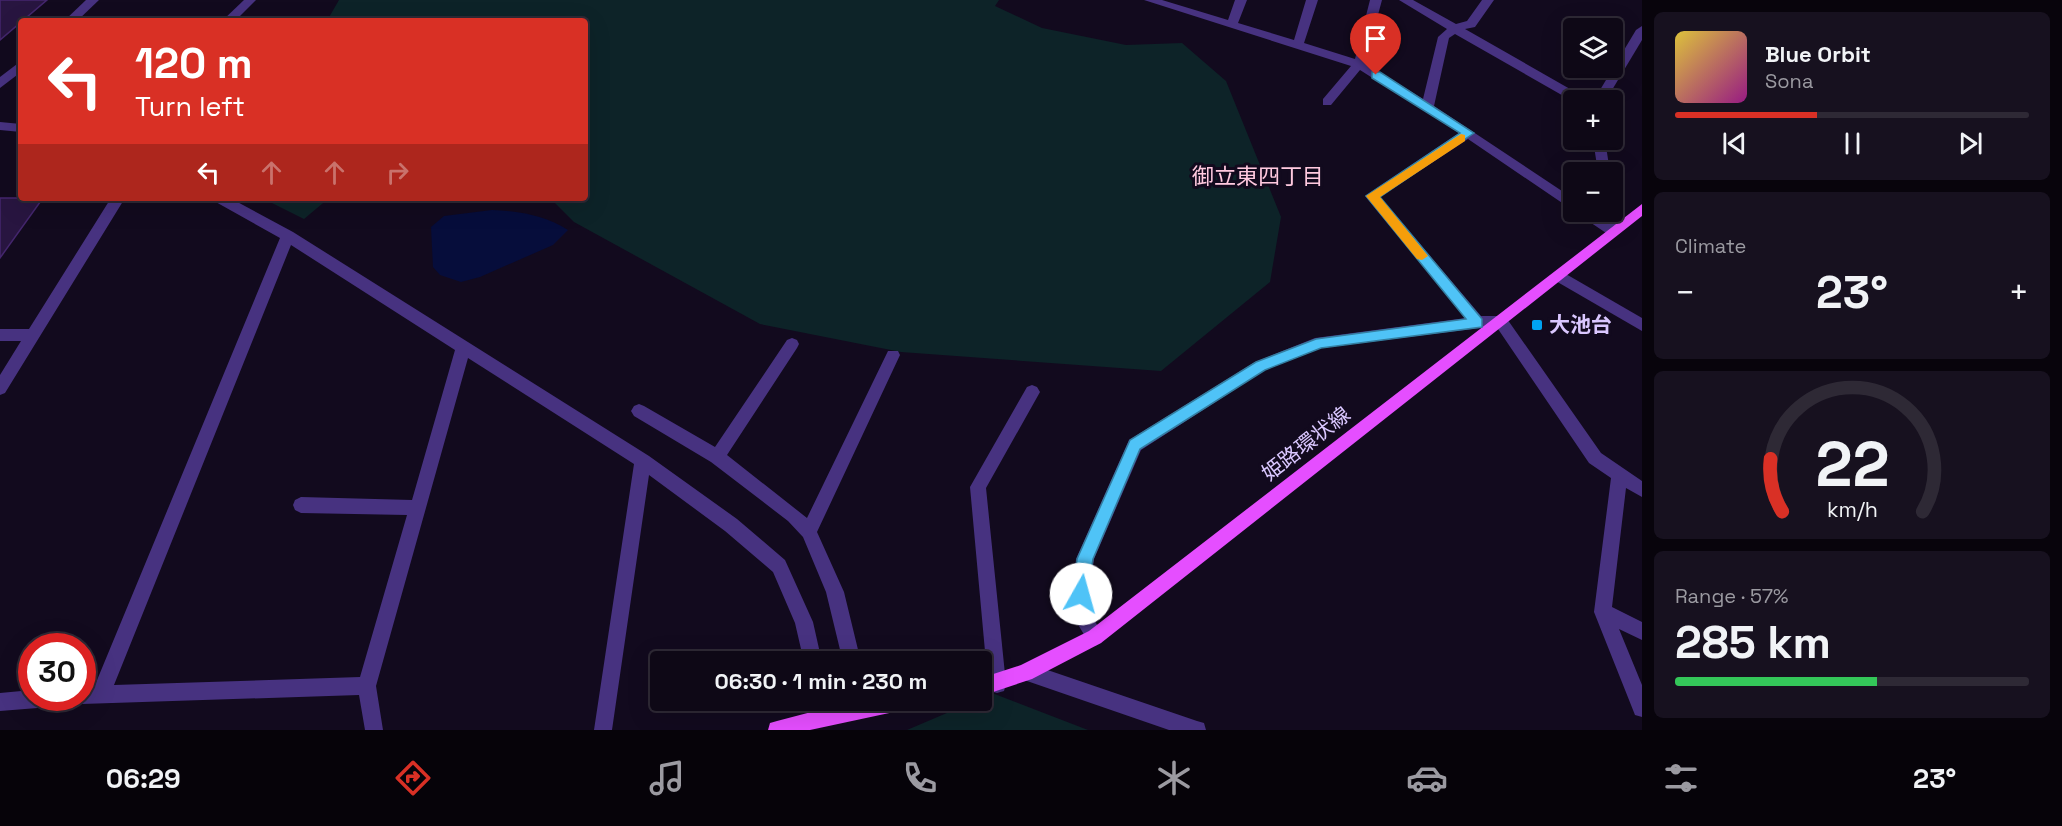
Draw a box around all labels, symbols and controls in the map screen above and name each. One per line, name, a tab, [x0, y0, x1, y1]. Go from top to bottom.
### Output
pin	[1350, 13, 1401, 75]
map controls	[1563, 18, 1623, 222]
button: layers	[1563, 18, 1623, 78]
icon: arrive	[1359, 22, 1392, 55]
text: 120 m	[135, 37, 253, 90]
text: Blue Orbit	[1765, 40, 1871, 68]
icon: left	[36, 42, 114, 120]
text: Sona	[1765, 68, 1813, 94]
text: Turn left	[135, 89, 245, 124]
button: +	[1563, 90, 1623, 150]
icon: previous	[1718, 127, 1751, 160]
icon: pause	[1836, 127, 1869, 160]
icon: next	[1954, 127, 1987, 160]
icon: left	[192, 156, 225, 189]
icon: ahead	[255, 156, 288, 189]
icon: ahead	[318, 156, 351, 189]
icon: right	[381, 156, 414, 189]
district label: 御立東四丁目	[1192, 162, 1324, 190]
button: −	[1563, 162, 1623, 222]
text: Climate	[1675, 233, 1746, 259]
text: 23°	[1816, 264, 1888, 321]
text: −	[1675, 272, 1695, 314]
text: +	[2009, 272, 2029, 314]
place label: 大池台	[1549, 311, 1612, 338]
marker: 大池台	[1530, 318, 1544, 332]
street label: 姫路環状線	[1256, 401, 1355, 487]
text: 22	[1815, 425, 1889, 504]
text: km/h	[1826, 496, 1878, 523]
position arrow	[1049, 562, 1113, 626]
text: Range · 57%	[1675, 583, 1789, 609]
text: 285 km	[1675, 614, 1831, 671]
speed limit sign: 30	[18, 633, 96, 711]
text: 06:30 · 1 min · 230 m	[715, 667, 927, 695]
icon: directions	[392, 757, 434, 799]
icon: music	[646, 757, 688, 799]
icon: phone	[899, 757, 941, 799]
icon: climate	[1153, 757, 1195, 799]
icon: car	[1406, 757, 1448, 799]
icon: filters	[1660, 757, 1702, 799]
text: 06:29	[106, 761, 181, 796]
text: 23°	[1913, 761, 1956, 796]

